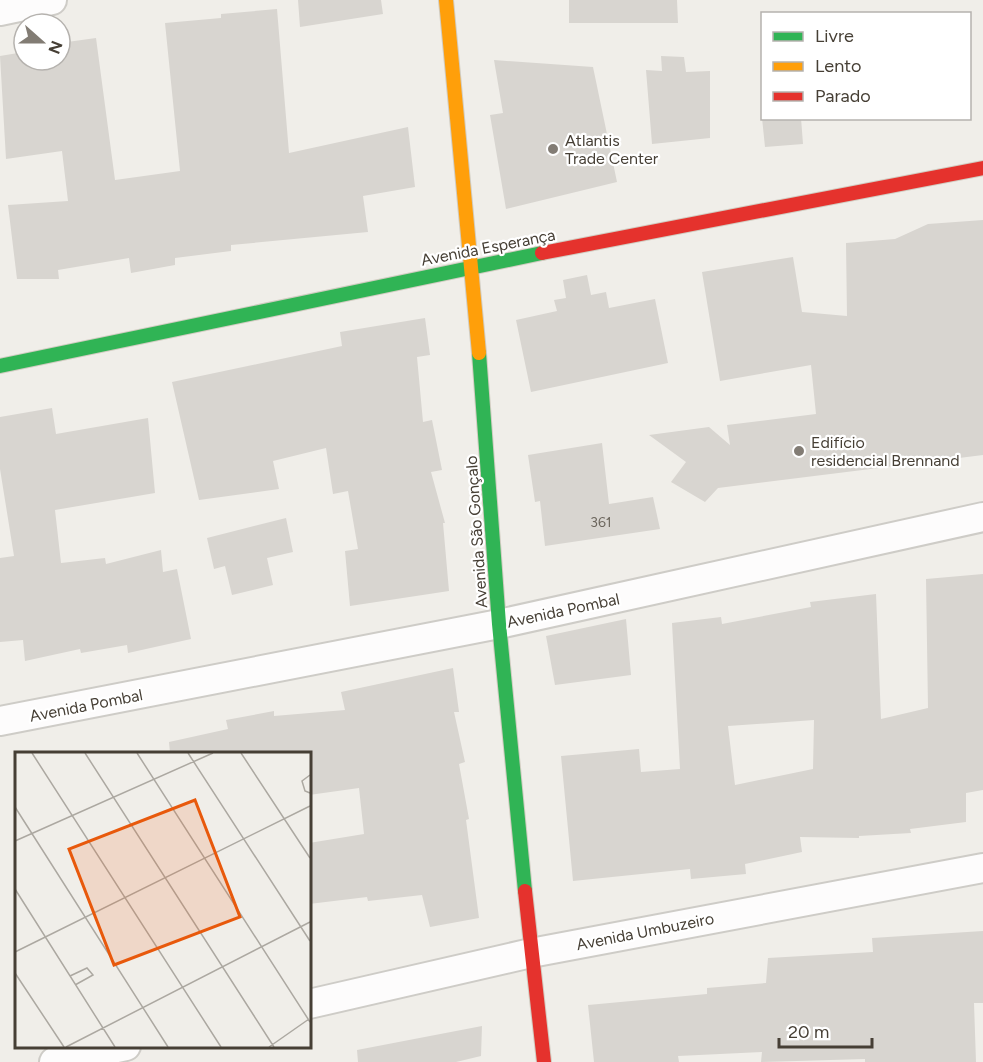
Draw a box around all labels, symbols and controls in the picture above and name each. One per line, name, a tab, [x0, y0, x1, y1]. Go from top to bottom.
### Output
north arrow	[12, 12, 72, 72]
legend	[761, 12, 971, 120]
text: Livre	[815, 25, 854, 47]
text: N	[44, 38, 67, 56]
text: Lento	[815, 55, 861, 77]
text: Parado	[815, 85, 871, 107]
place label: Atlantis Trade Center	[565, 131, 659, 168]
marker: Atlantis Trade Center	[546, 142, 560, 156]
street label: Avenida Esperança	[419, 225, 557, 270]
place label: Edifício residencial Brennand	[811, 433, 960, 470]
marker: Edifício residencial Brennand	[792, 444, 806, 458]
street label: Avenida São Gonçalo	[462, 455, 491, 609]
house number: 361	[590, 514, 612, 531]
street label: Avenida Pombal	[505, 589, 621, 632]
street label: Avenida Pombal	[28, 685, 144, 726]
inset map	[15, 752, 310, 1047]
street label: Avenida Umbuzeiro	[575, 909, 716, 954]
scale bar	[779, 1011, 872, 1049]
text: 20 m	[788, 1021, 829, 1043]

